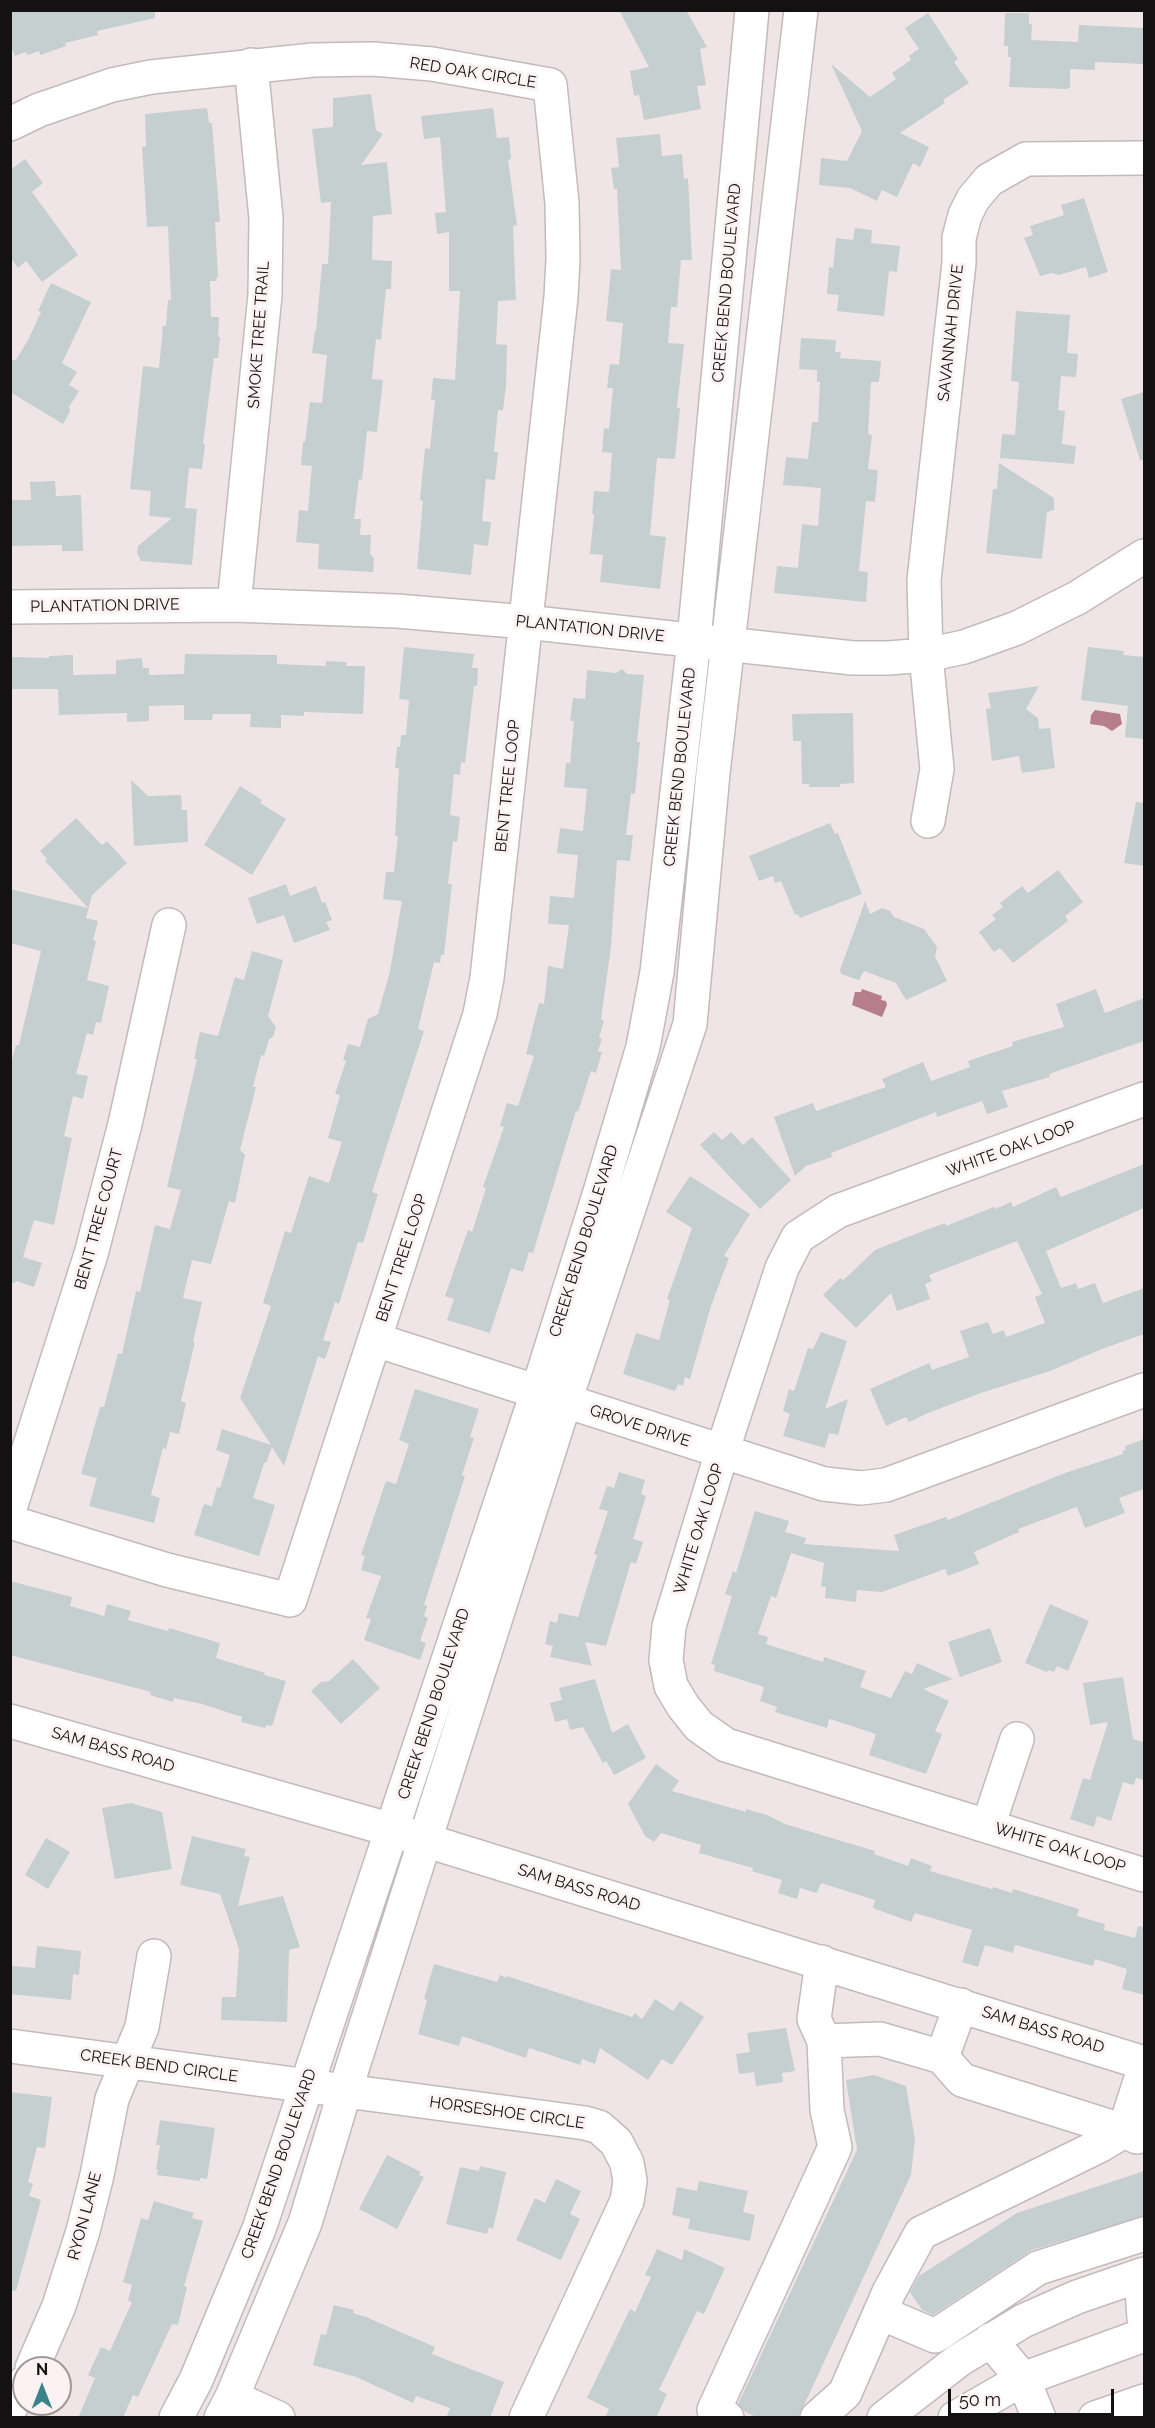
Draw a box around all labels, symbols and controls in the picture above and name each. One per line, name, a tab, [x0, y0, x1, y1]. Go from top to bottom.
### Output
street label: RED OAK CIRCLE	[408, 54, 538, 92]
street label: CREEK BEND BOULEVARD	[709, 183, 745, 383]
street label: SMOKE TREE TRAIL	[244, 261, 274, 409]
street label: SAVANNAH DRIVE	[934, 263, 968, 403]
street label: PLANTATION DRIVE	[30, 595, 180, 617]
street label: PLANTATION DRIVE	[515, 612, 665, 646]
street label: CREEK BEND BOULEVARD	[660, 667, 700, 867]
street label: BENT TREE LOOP	[491, 719, 525, 853]
street label: WHITE OAK LOOP	[944, 1117, 1078, 1181]
street label: CREEK BEND BOULEVARD	[546, 1143, 622, 1339]
street label: BENT TREE COURT	[71, 1146, 127, 1292]
street label: BENT TREE LOOP	[372, 1192, 432, 1324]
street label: GROVE DRIVE	[587, 1401, 693, 1451]
street label: WHITE OAK LOOP	[670, 1461, 728, 1597]
street label: CREEK BEND BOULEVARD	[394, 1606, 474, 1802]
street label: SAM BASS ROAD	[49, 1723, 177, 1777]
street label: WHITE OAK LOOP	[992, 1819, 1128, 1877]
street label: SAM BASS ROAD	[515, 1860, 643, 1916]
street label: SAM BASS ROAD	[979, 2002, 1107, 2058]
street label: CREEK BEND CIRCLE	[79, 2045, 239, 2087]
street label: CREEK BEND BOULEVARD	[237, 2066, 321, 2262]
street label: HORSESHOE CIRCLE	[428, 2093, 586, 2133]
street label: RYON LANE	[64, 2170, 106, 2262]
north arrow	[12, 2356, 72, 2416]
text: N	[36, 2360, 48, 2379]
scale bar	[951, 2377, 1118, 2415]
text: 50 m	[959, 2389, 1001, 2410]

